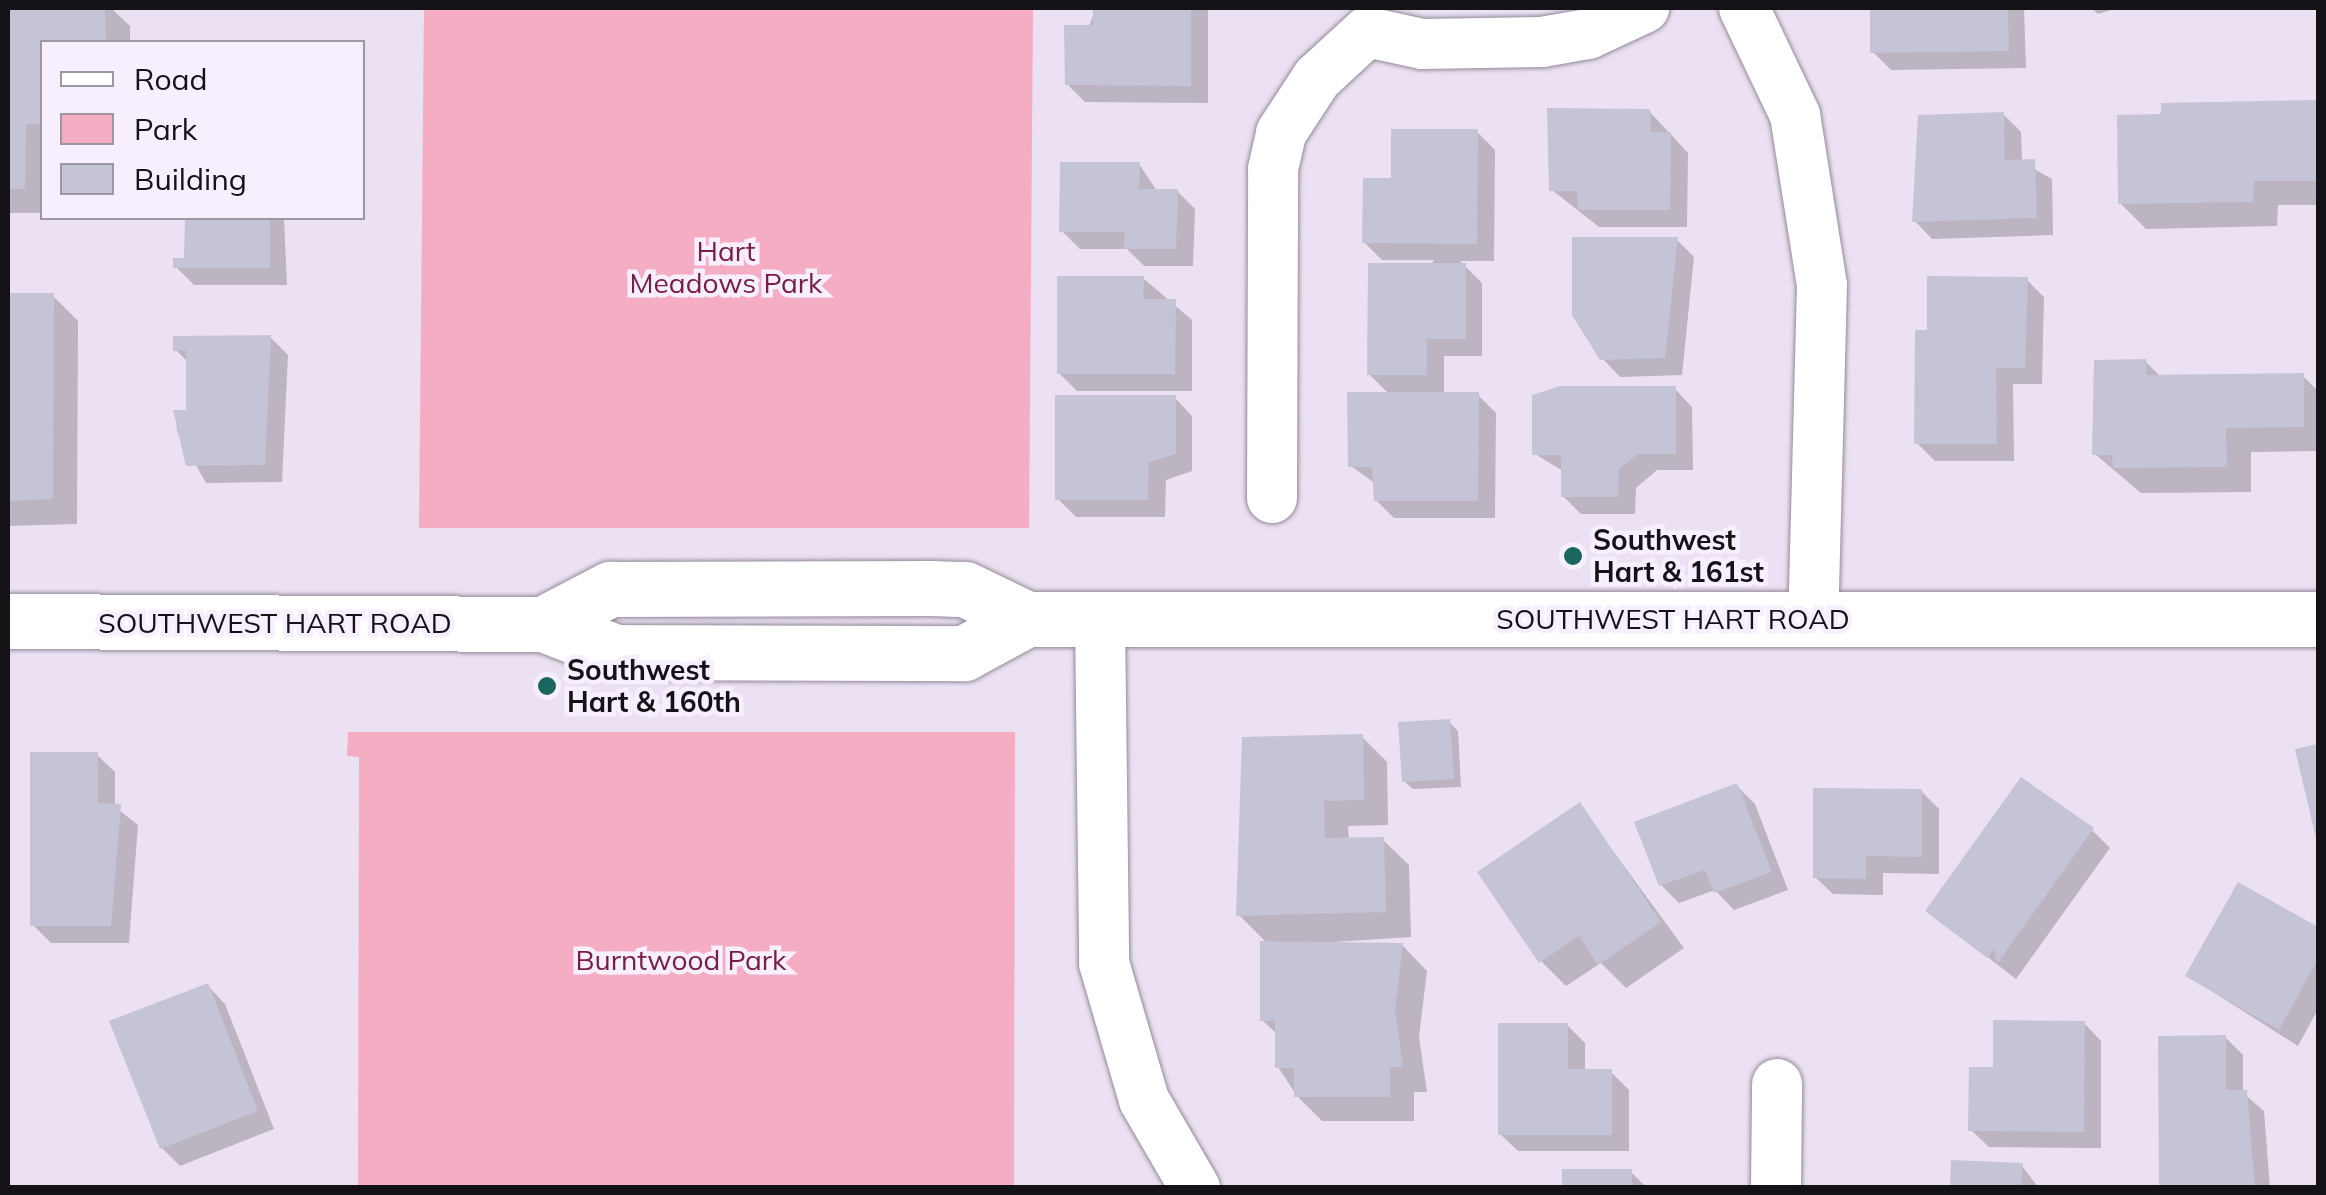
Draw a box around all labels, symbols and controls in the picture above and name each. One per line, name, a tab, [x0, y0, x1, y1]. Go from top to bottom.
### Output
legend	[40, 40, 365, 220]
text: Road	[134, 60, 208, 98]
text: Park	[134, 110, 197, 148]
text: Building	[134, 160, 247, 198]
park label: Hart Meadows Park	[630, 234, 822, 300]
place label: Southwest Hart & 161st	[1593, 523, 1764, 589]
marker: Southwest Hart & 161st	[1562, 545, 1584, 567]
street label: SOUTHWEST HART ROAD	[1496, 602, 1850, 636]
street label: SOUTHWEST HART ROAD	[98, 606, 452, 640]
place label: Southwest Hart & 160th	[567, 653, 741, 719]
marker: Southwest Hart & 160th	[536, 675, 558, 697]
park label: Burntwood Park	[576, 943, 786, 977]

